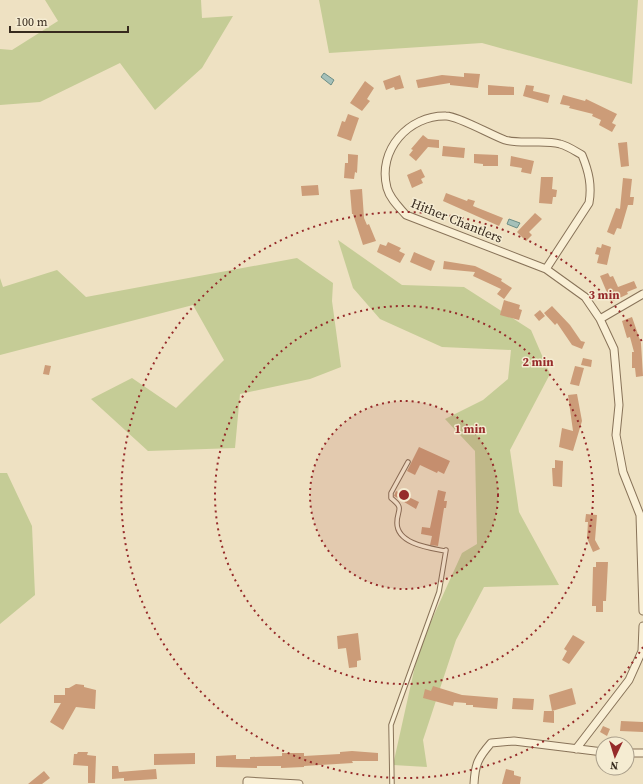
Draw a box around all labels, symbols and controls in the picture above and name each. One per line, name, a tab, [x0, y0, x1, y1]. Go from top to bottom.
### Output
scale bar	[10, 8, 128, 34]
text: 100 m	[16, 14, 48, 30]
street label: Hither Chantlers	[408, 194, 505, 247]
text: 3 min	[588, 287, 620, 303]
text: 2 min	[522, 354, 554, 370]
text: 1 min	[454, 421, 486, 437]
centre of rings	[397, 488, 411, 502]
north arrow	[595, 736, 635, 776]
text: N	[610, 758, 619, 773]

